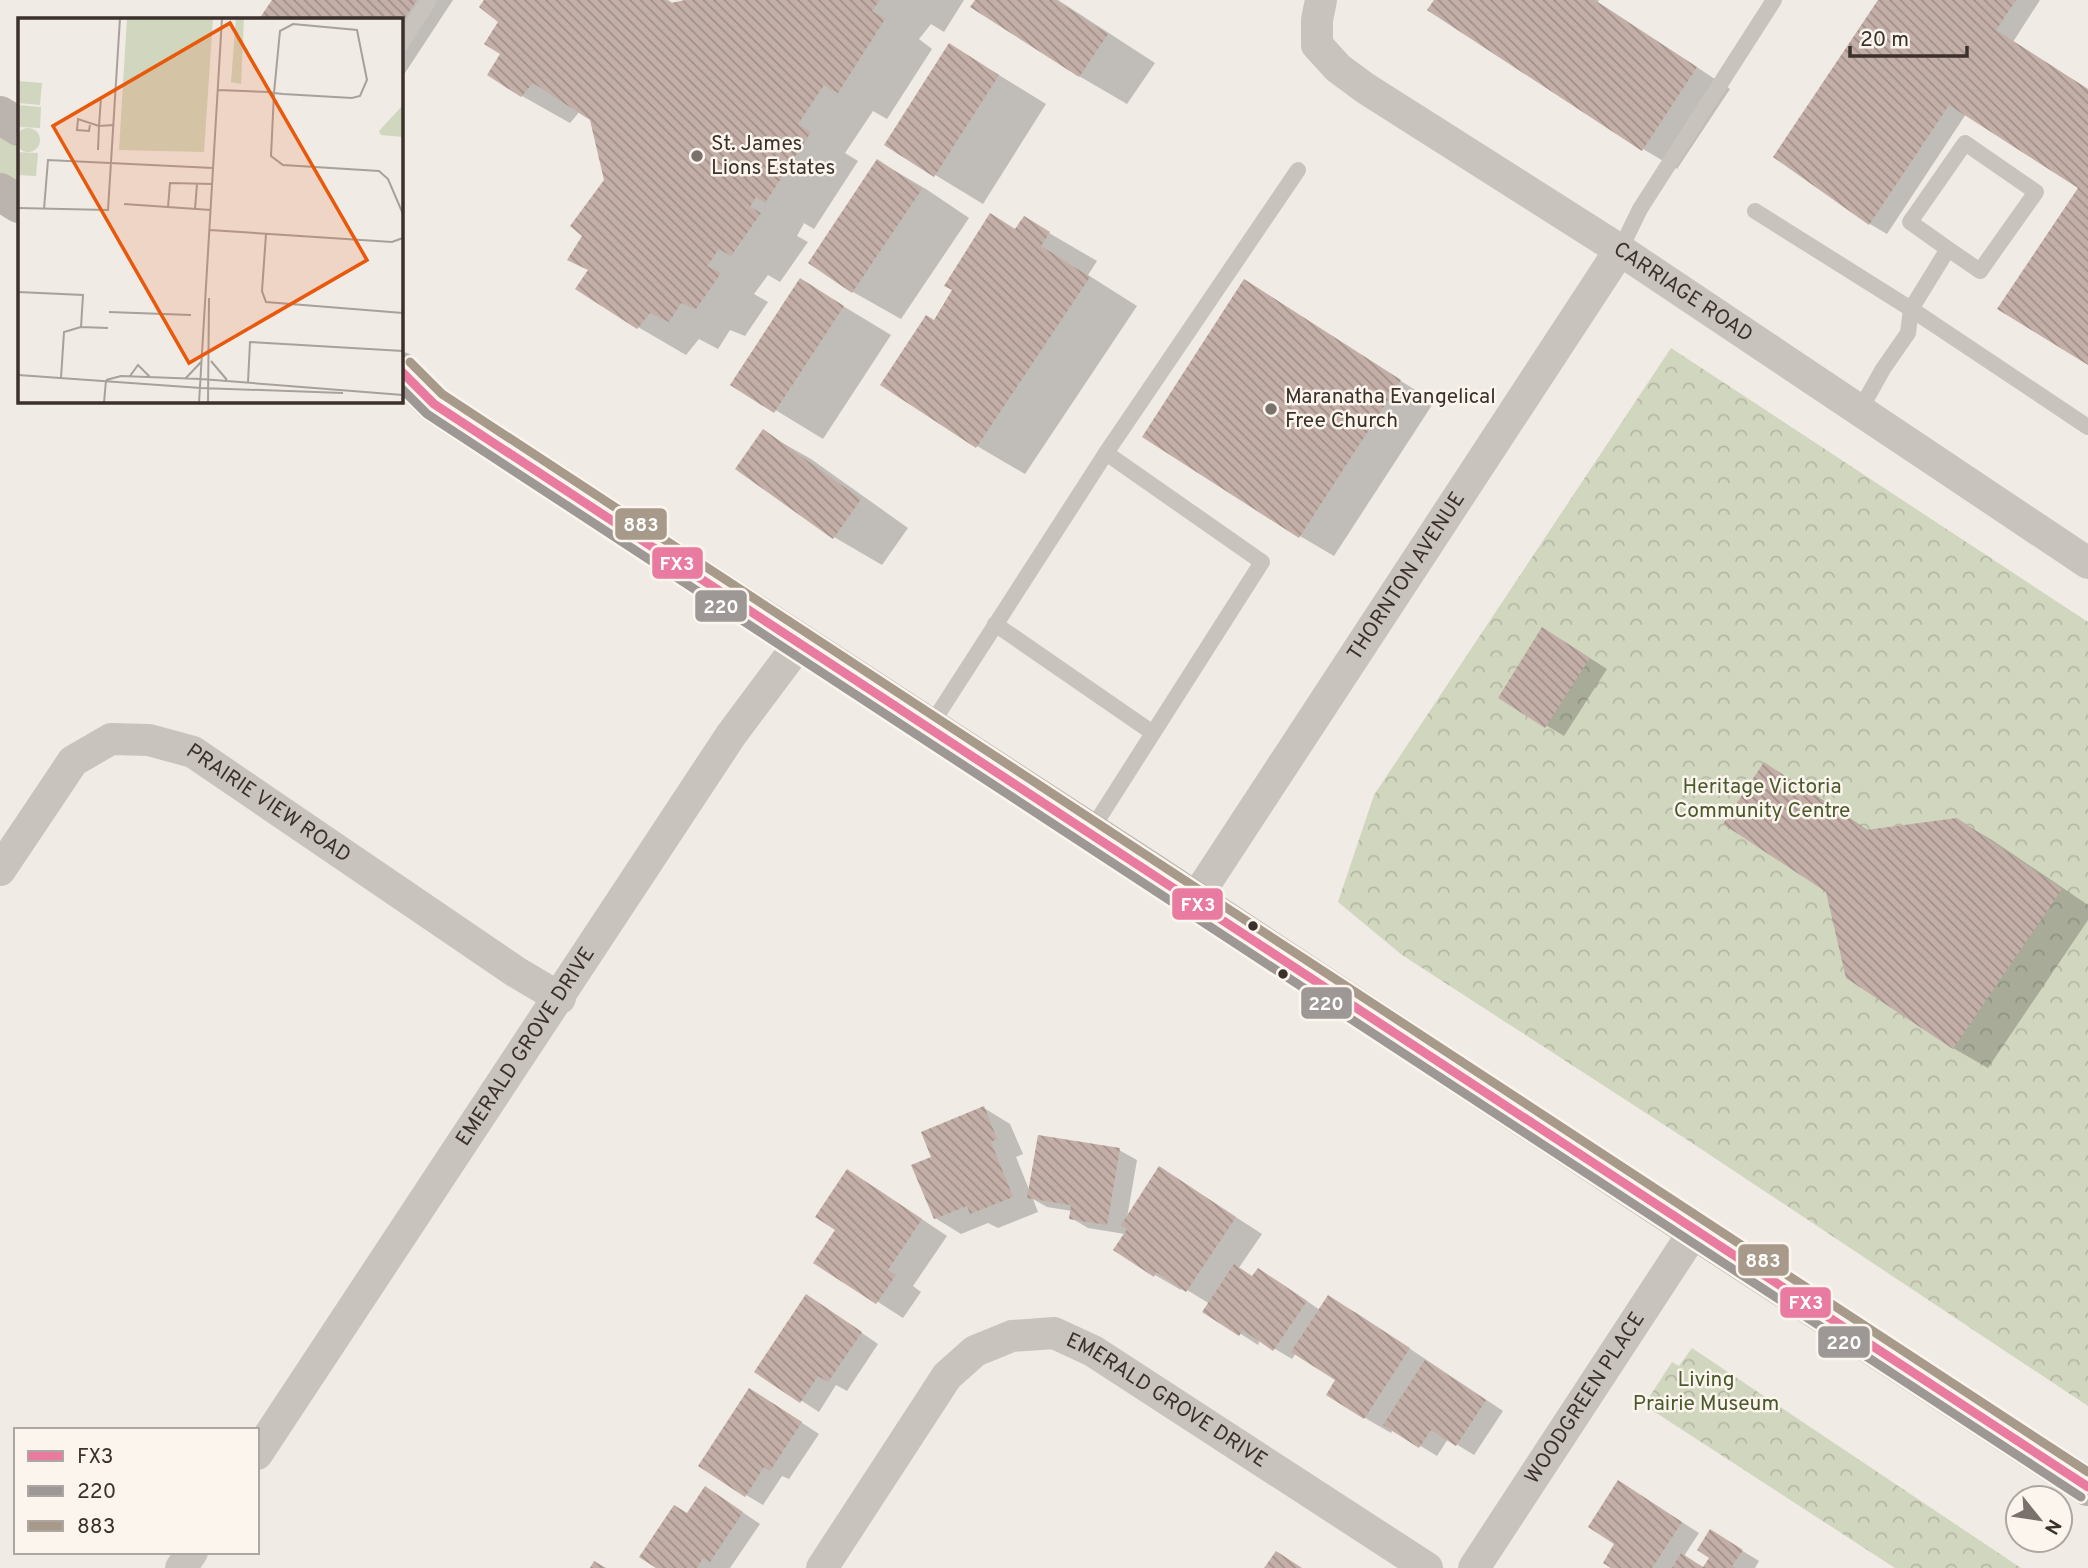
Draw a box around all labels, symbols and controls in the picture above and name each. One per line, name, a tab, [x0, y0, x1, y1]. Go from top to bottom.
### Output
scale bar	[1850, 14, 1967, 58]
inset map	[18, 18, 402, 402]
text: 20 m	[1860, 27, 1909, 54]
place label: St. James Lions Estates	[711, 131, 835, 182]
marker: St. James Lions Estates	[689, 148, 705, 164]
street label: CARRIAGE ROAD	[1608, 236, 1758, 348]
place label: Maranatha Evangelical Free Church	[1285, 384, 1496, 435]
marker: Maranatha Evangelical Free Church	[1263, 401, 1279, 417]
street label: THORNTON AVENUE	[1341, 487, 1472, 666]
line badge: 883	[614, 507, 668, 541]
text: 883	[623, 514, 659, 538]
line badge: FX3	[651, 546, 704, 580]
text: FX3	[660, 553, 694, 577]
line badge: 220	[694, 589, 748, 623]
text: 220	[703, 596, 739, 620]
street label: PRAIRIE VIEW ROAD	[181, 738, 356, 869]
park label: Heritage Victoria Community Centre	[1674, 774, 1850, 825]
line badge: FX3	[1171, 887, 1224, 921]
text: FX3	[1181, 894, 1215, 918]
unlabelled marker	[1246, 919, 1260, 933]
street label: EMERALD GROVE DRIVE	[450, 942, 601, 1151]
unlabelled marker	[1276, 967, 1290, 981]
line badge: 220	[1300, 986, 1353, 1020]
text: 220	[1308, 993, 1344, 1017]
line badge: 883	[1737, 1243, 1790, 1277]
text: 883	[1745, 1250, 1781, 1274]
line badge: FX3	[1779, 1286, 1832, 1319]
text: FX3	[1789, 1292, 1823, 1316]
street label: WOODGREEN PLACE	[1519, 1307, 1651, 1489]
line badge: 220	[1817, 1325, 1871, 1359]
street label: EMERALD GROVE DRIVE	[1062, 1327, 1272, 1474]
text: 220	[1826, 1332, 1862, 1356]
park label: Living Prairie Museum	[1633, 1367, 1779, 1418]
legend	[14, 1428, 259, 1554]
text: FX3	[77, 1444, 113, 1471]
text: 220	[77, 1479, 116, 1506]
north arrow	[2004, 1484, 2074, 1554]
text: 883	[77, 1514, 115, 1541]
text: N	[2038, 1515, 2066, 1538]

